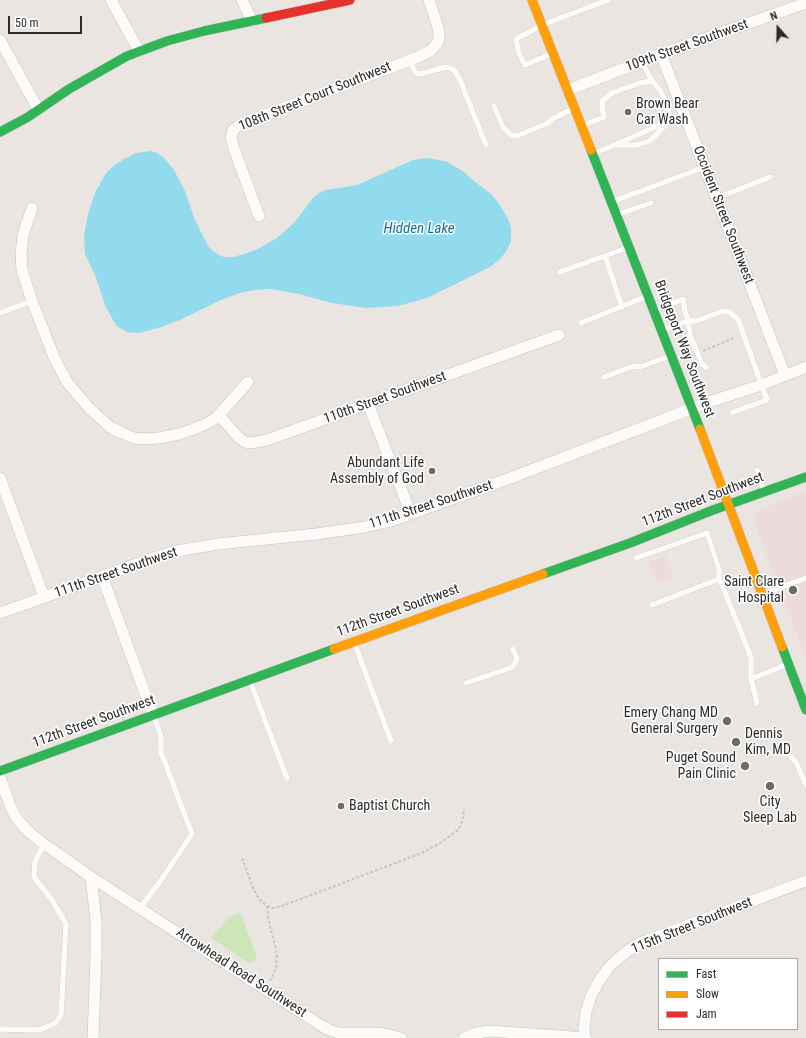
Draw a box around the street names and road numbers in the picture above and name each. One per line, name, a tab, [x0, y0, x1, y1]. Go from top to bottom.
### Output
street label: 109th Street Southwest	[624, 16, 750, 76]
street label: 108th Street Court Southwest	[236, 59, 394, 135]
street label: Occident Street Southwest	[689, 144, 757, 286]
street label: Bridgeport Way Southwest	[650, 278, 718, 420]
street label: 110th Street Southwest	[322, 368, 448, 428]
street label: 112th Street Southwest	[640, 469, 766, 531]
street label: 111th Street Southwest	[367, 477, 495, 533]
street label: 111th Street Southwest	[52, 544, 180, 602]
street label: 112th Street Southwest	[335, 581, 461, 641]
street label: 112th Street Southwest	[31, 692, 157, 752]
street label: 115th Street Southwest	[629, 894, 755, 958]
street label: Arrowhead Road Southwest	[173, 924, 309, 1022]

